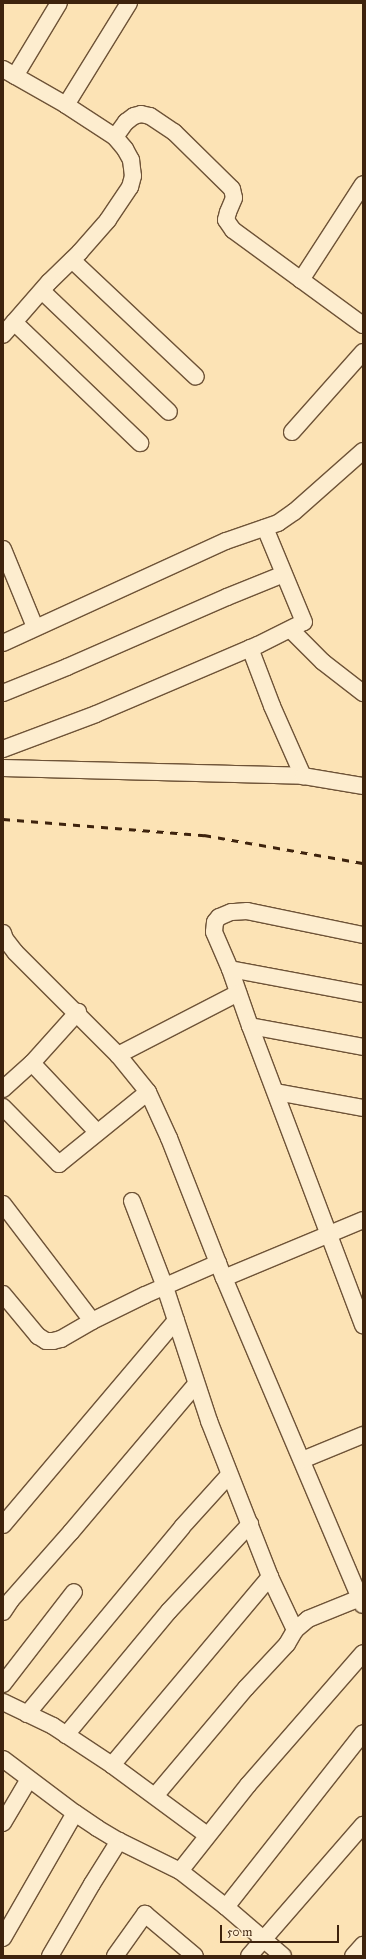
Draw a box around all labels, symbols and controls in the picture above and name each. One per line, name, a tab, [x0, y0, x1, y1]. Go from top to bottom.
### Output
scale bar	[222, 1917, 341, 1943]
text: 50 m	[227, 1925, 252, 1939]

